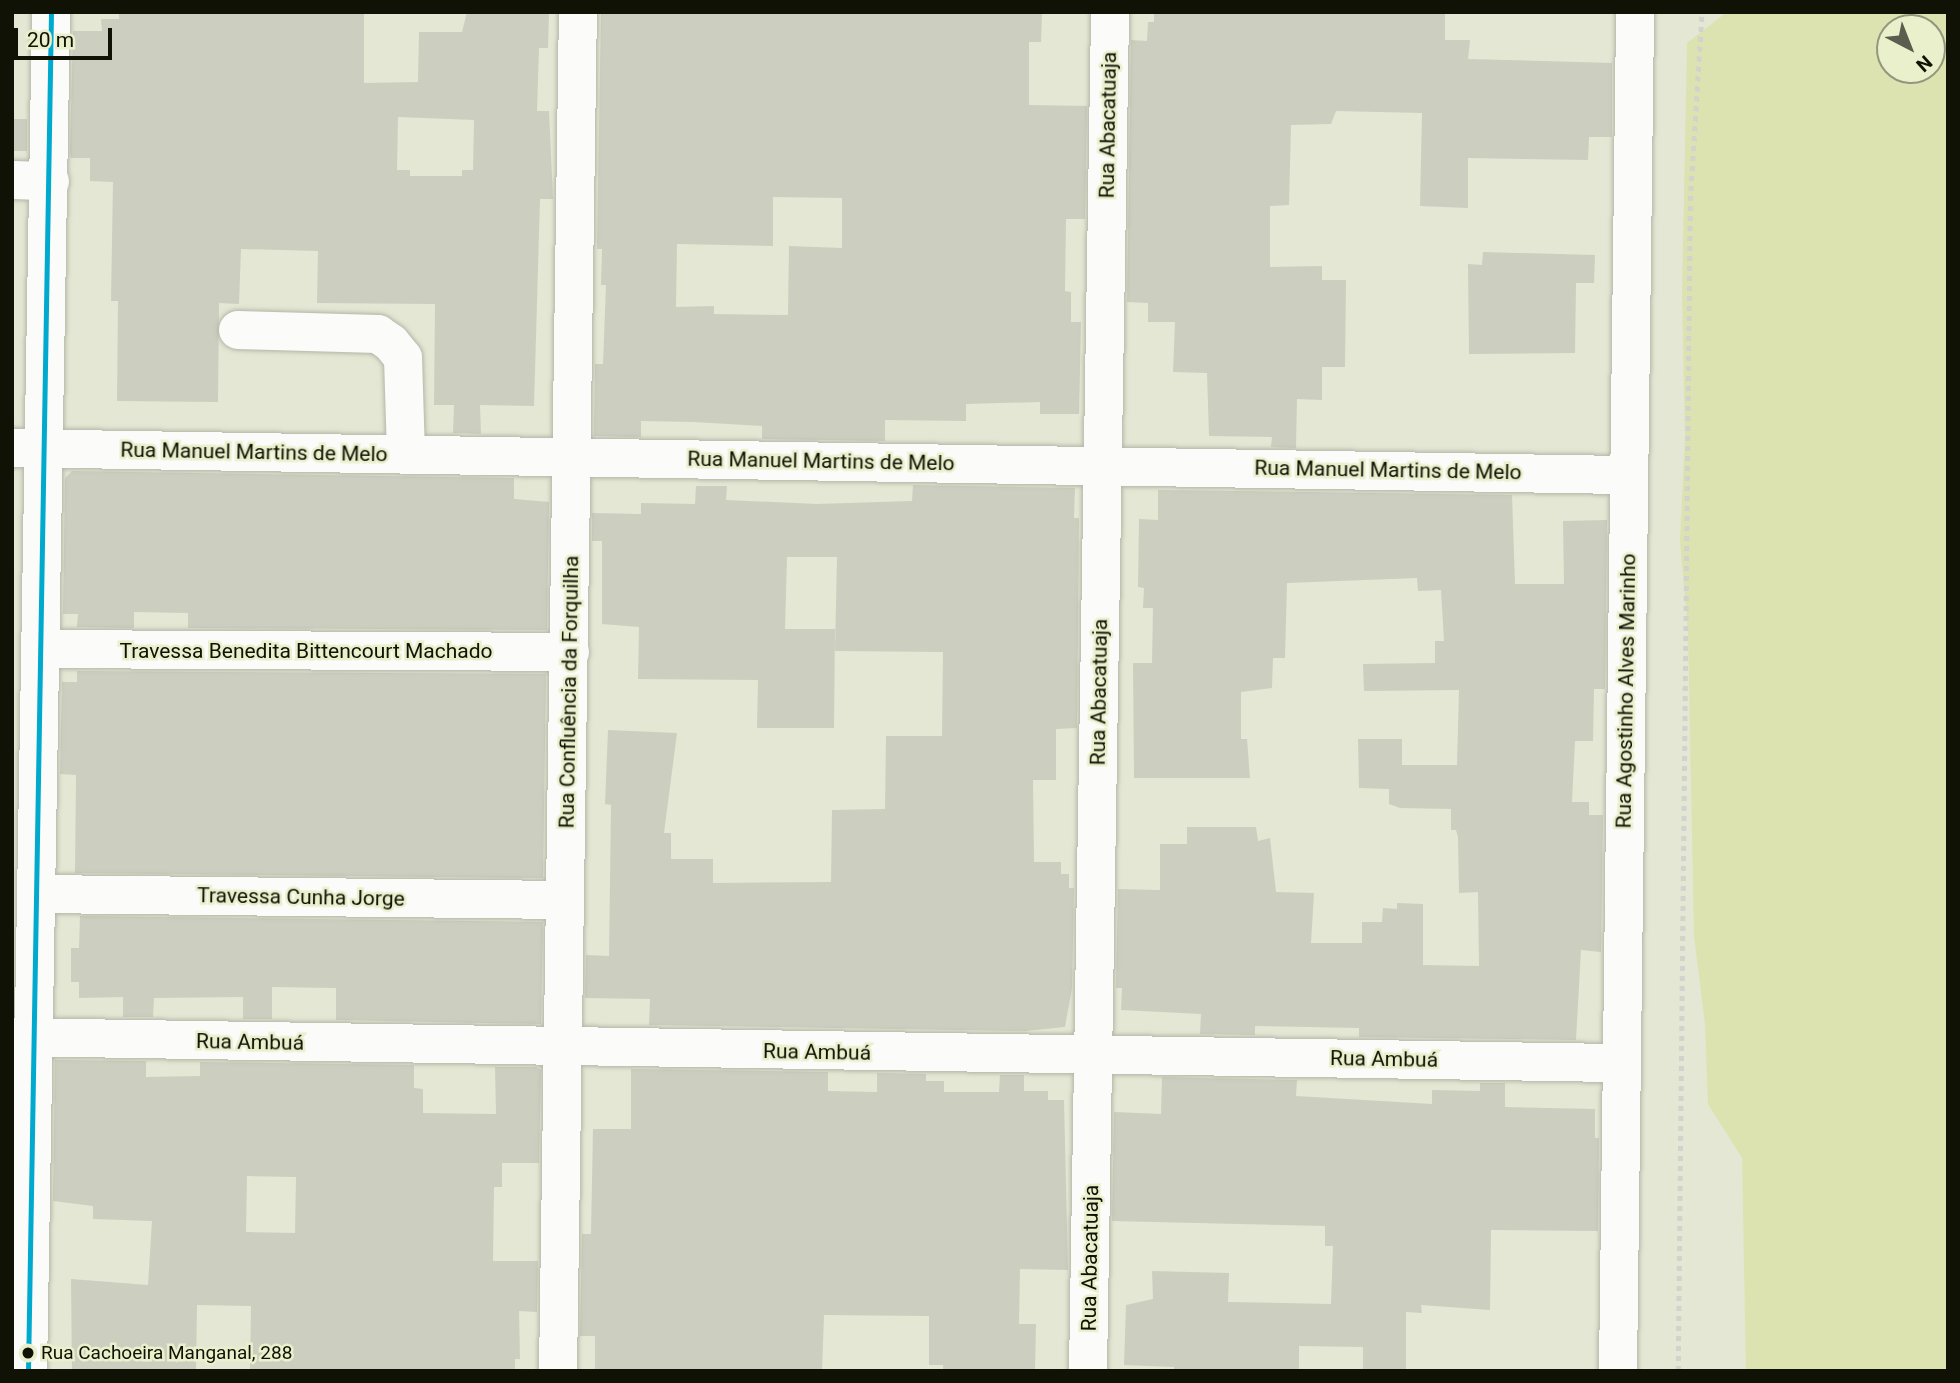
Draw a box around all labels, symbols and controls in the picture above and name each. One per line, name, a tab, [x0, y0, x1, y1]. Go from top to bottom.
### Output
scale bar	[18, 14, 116, 58]
north arrow	[1876, 14, 1946, 84]
text: 20 m	[27, 28, 74, 52]
text: N	[1911, 50, 1937, 77]
street label: Rua Abacatuaja	[1094, 51, 1122, 199]
street label: Rua Manuel Martins de Melo	[120, 437, 388, 467]
street label: Rua Manuel Martins de Melo	[687, 446, 955, 476]
street label: Rua Manuel Martins de Melo	[1254, 455, 1522, 485]
street label: Rua Agostinho Alves Marinho	[1611, 553, 1641, 829]
street label: Rua Confluência da Forquilha	[554, 555, 584, 829]
street label: Rua Abacatuaja	[1085, 618, 1113, 766]
street label: Travessa Benedita Bittencourt Machado	[119, 638, 493, 664]
street label: Travessa Cunha Jorge	[197, 883, 405, 911]
street label: Rua Ambuá	[196, 1028, 304, 1056]
street label: Rua Ambuá	[763, 1038, 871, 1066]
street label: Rua Ambuá	[1330, 1045, 1438, 1073]
street label: Rua Abacatuaja	[1076, 1184, 1104, 1332]
place label: Rua Cachoeira Manganal, 288	[41, 1342, 292, 1364]
marker: Rua Cachoeira Manganal, 288	[21, 1346, 35, 1360]

